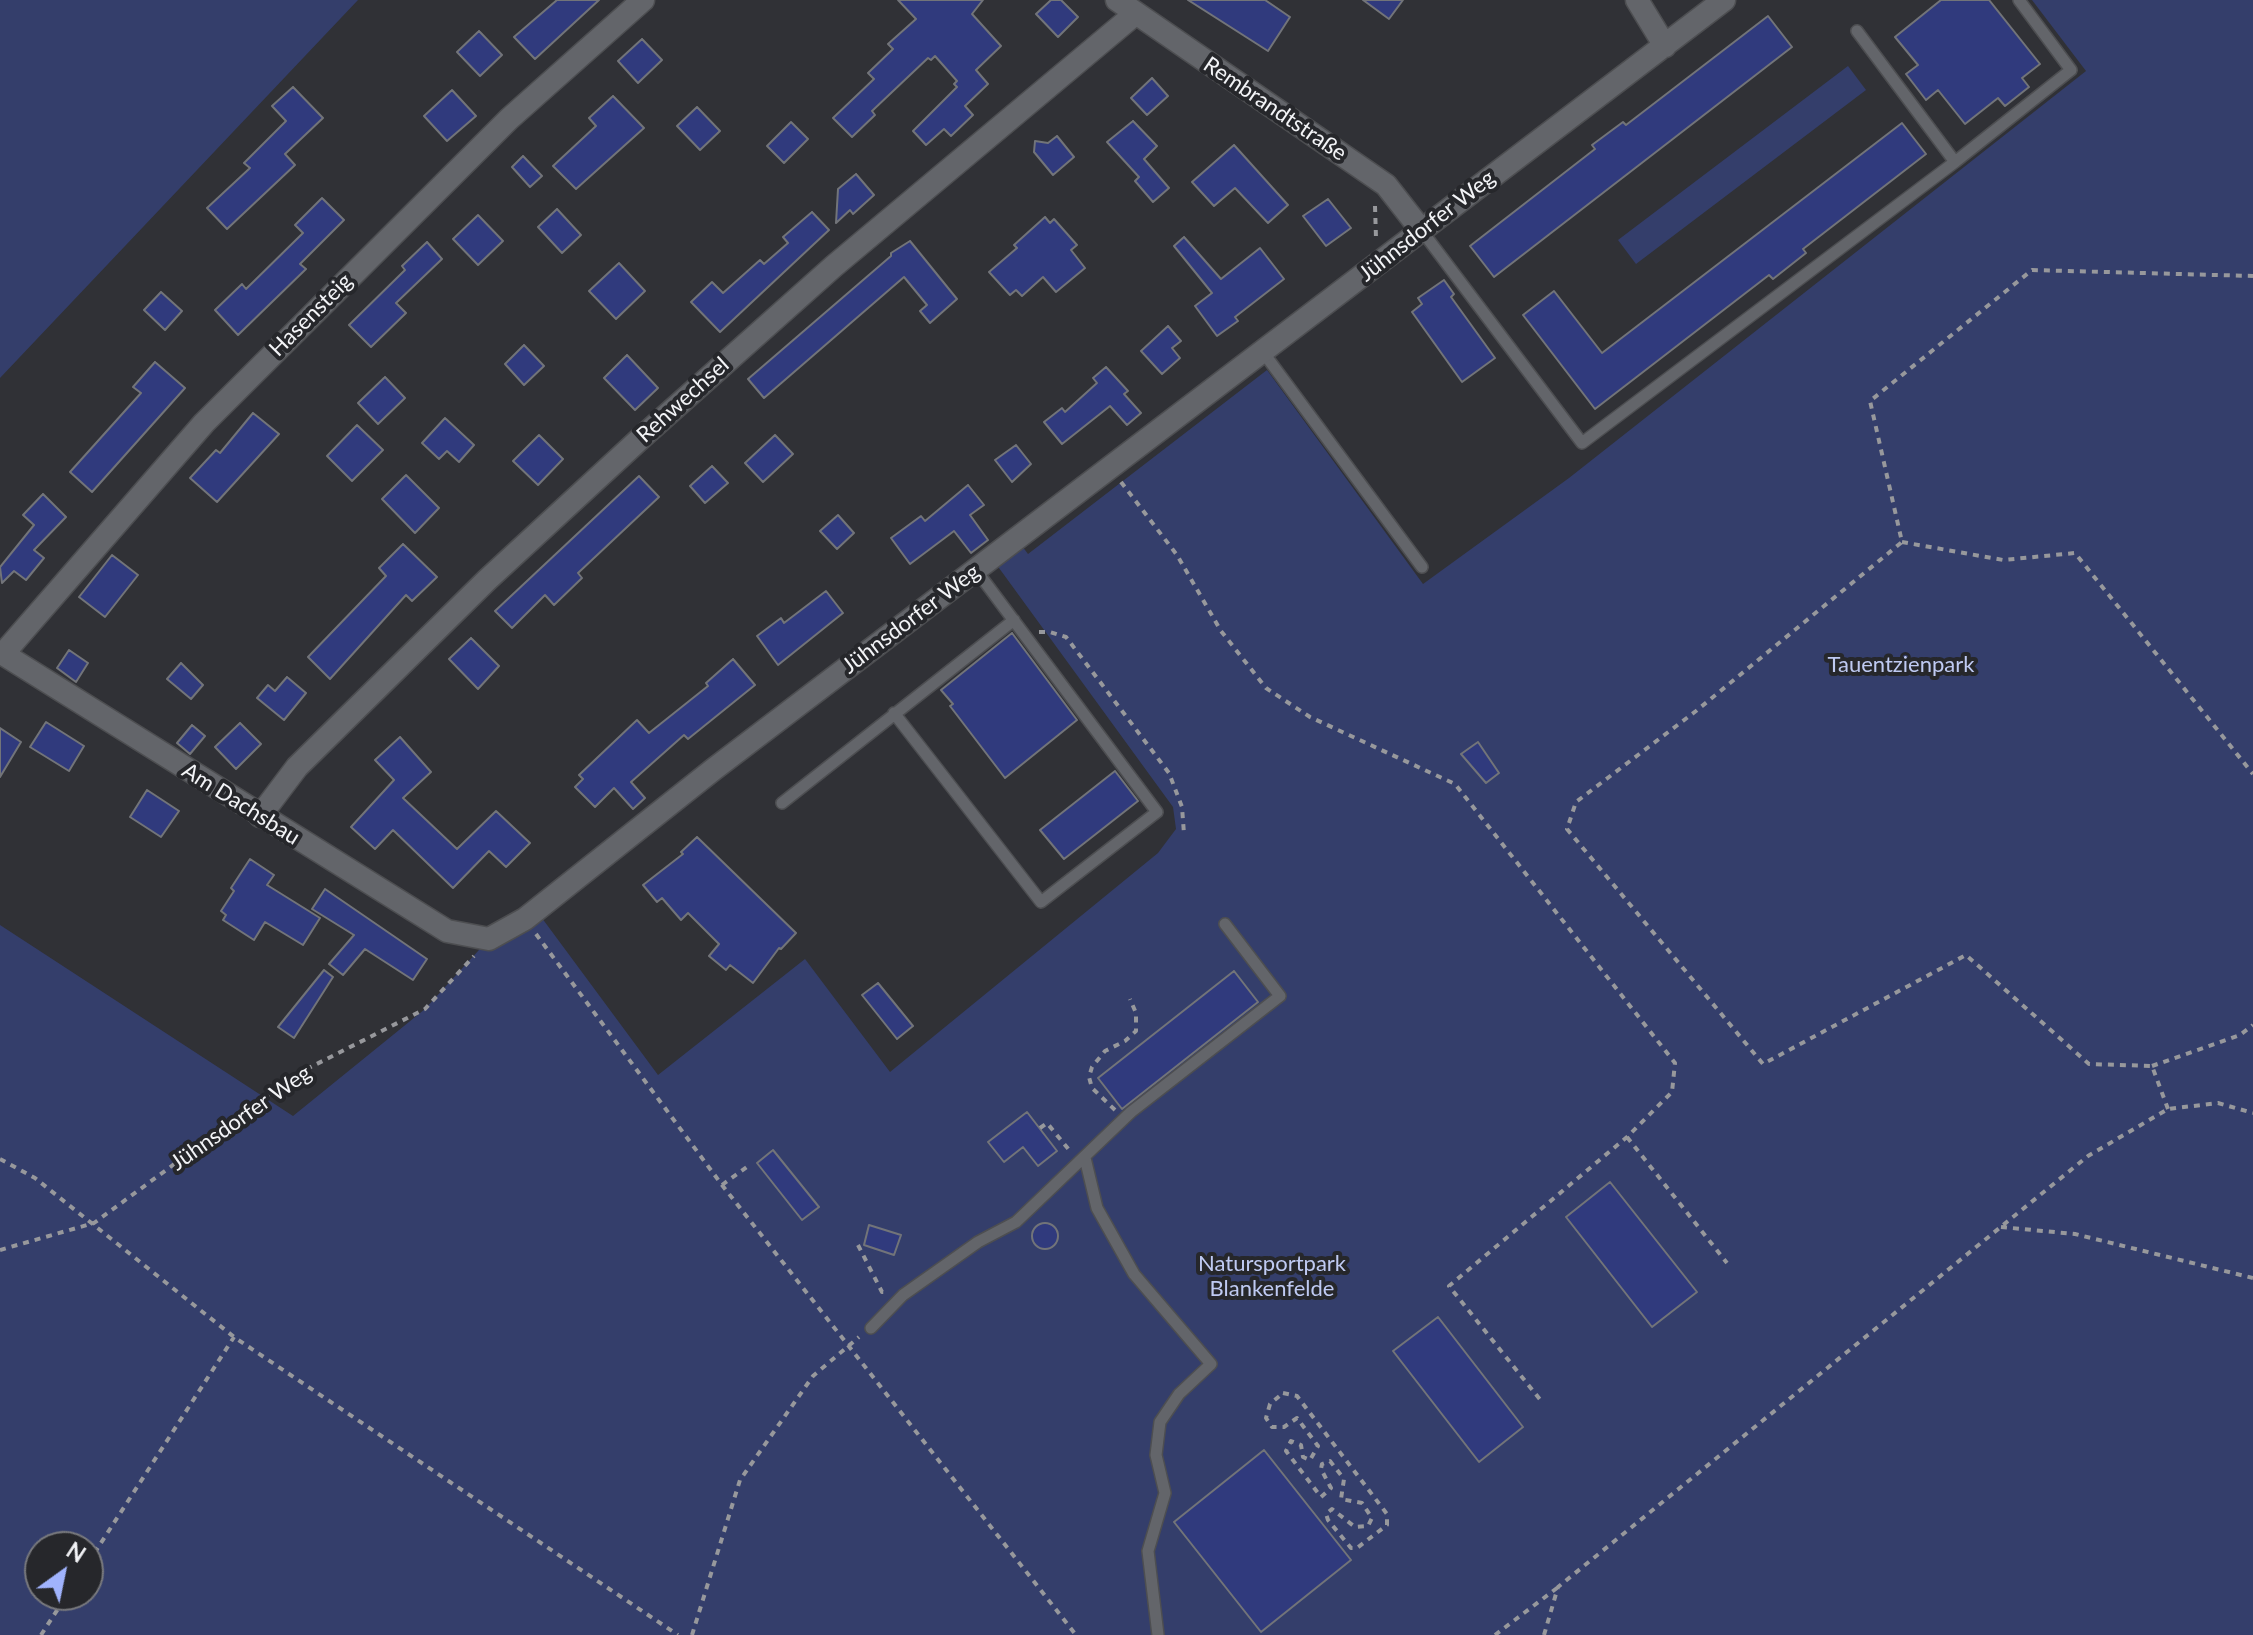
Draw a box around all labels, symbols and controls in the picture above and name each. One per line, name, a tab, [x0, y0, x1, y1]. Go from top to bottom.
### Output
street label: Rembrandtstraße	[1198, 51, 1352, 167]
street label: Jühnsdorfer Weg	[1354, 165, 1500, 287]
street label: Hasensteig	[264, 268, 358, 362]
street label: Rehwechsel	[632, 352, 734, 448]
street label: Jühnsdorfer Weg	[837, 559, 985, 679]
park label: Tauentzienpark	[1828, 652, 1974, 678]
street label: Am Dachsbau	[177, 757, 305, 851]
street label: Jühnsdorfer Weg	[166, 1060, 316, 1176]
park label: Natursportpark Blankenfelde	[1198, 1251, 1346, 1302]
north arrow	[24, 1531, 104, 1611]
text: N	[62, 1536, 91, 1568]

